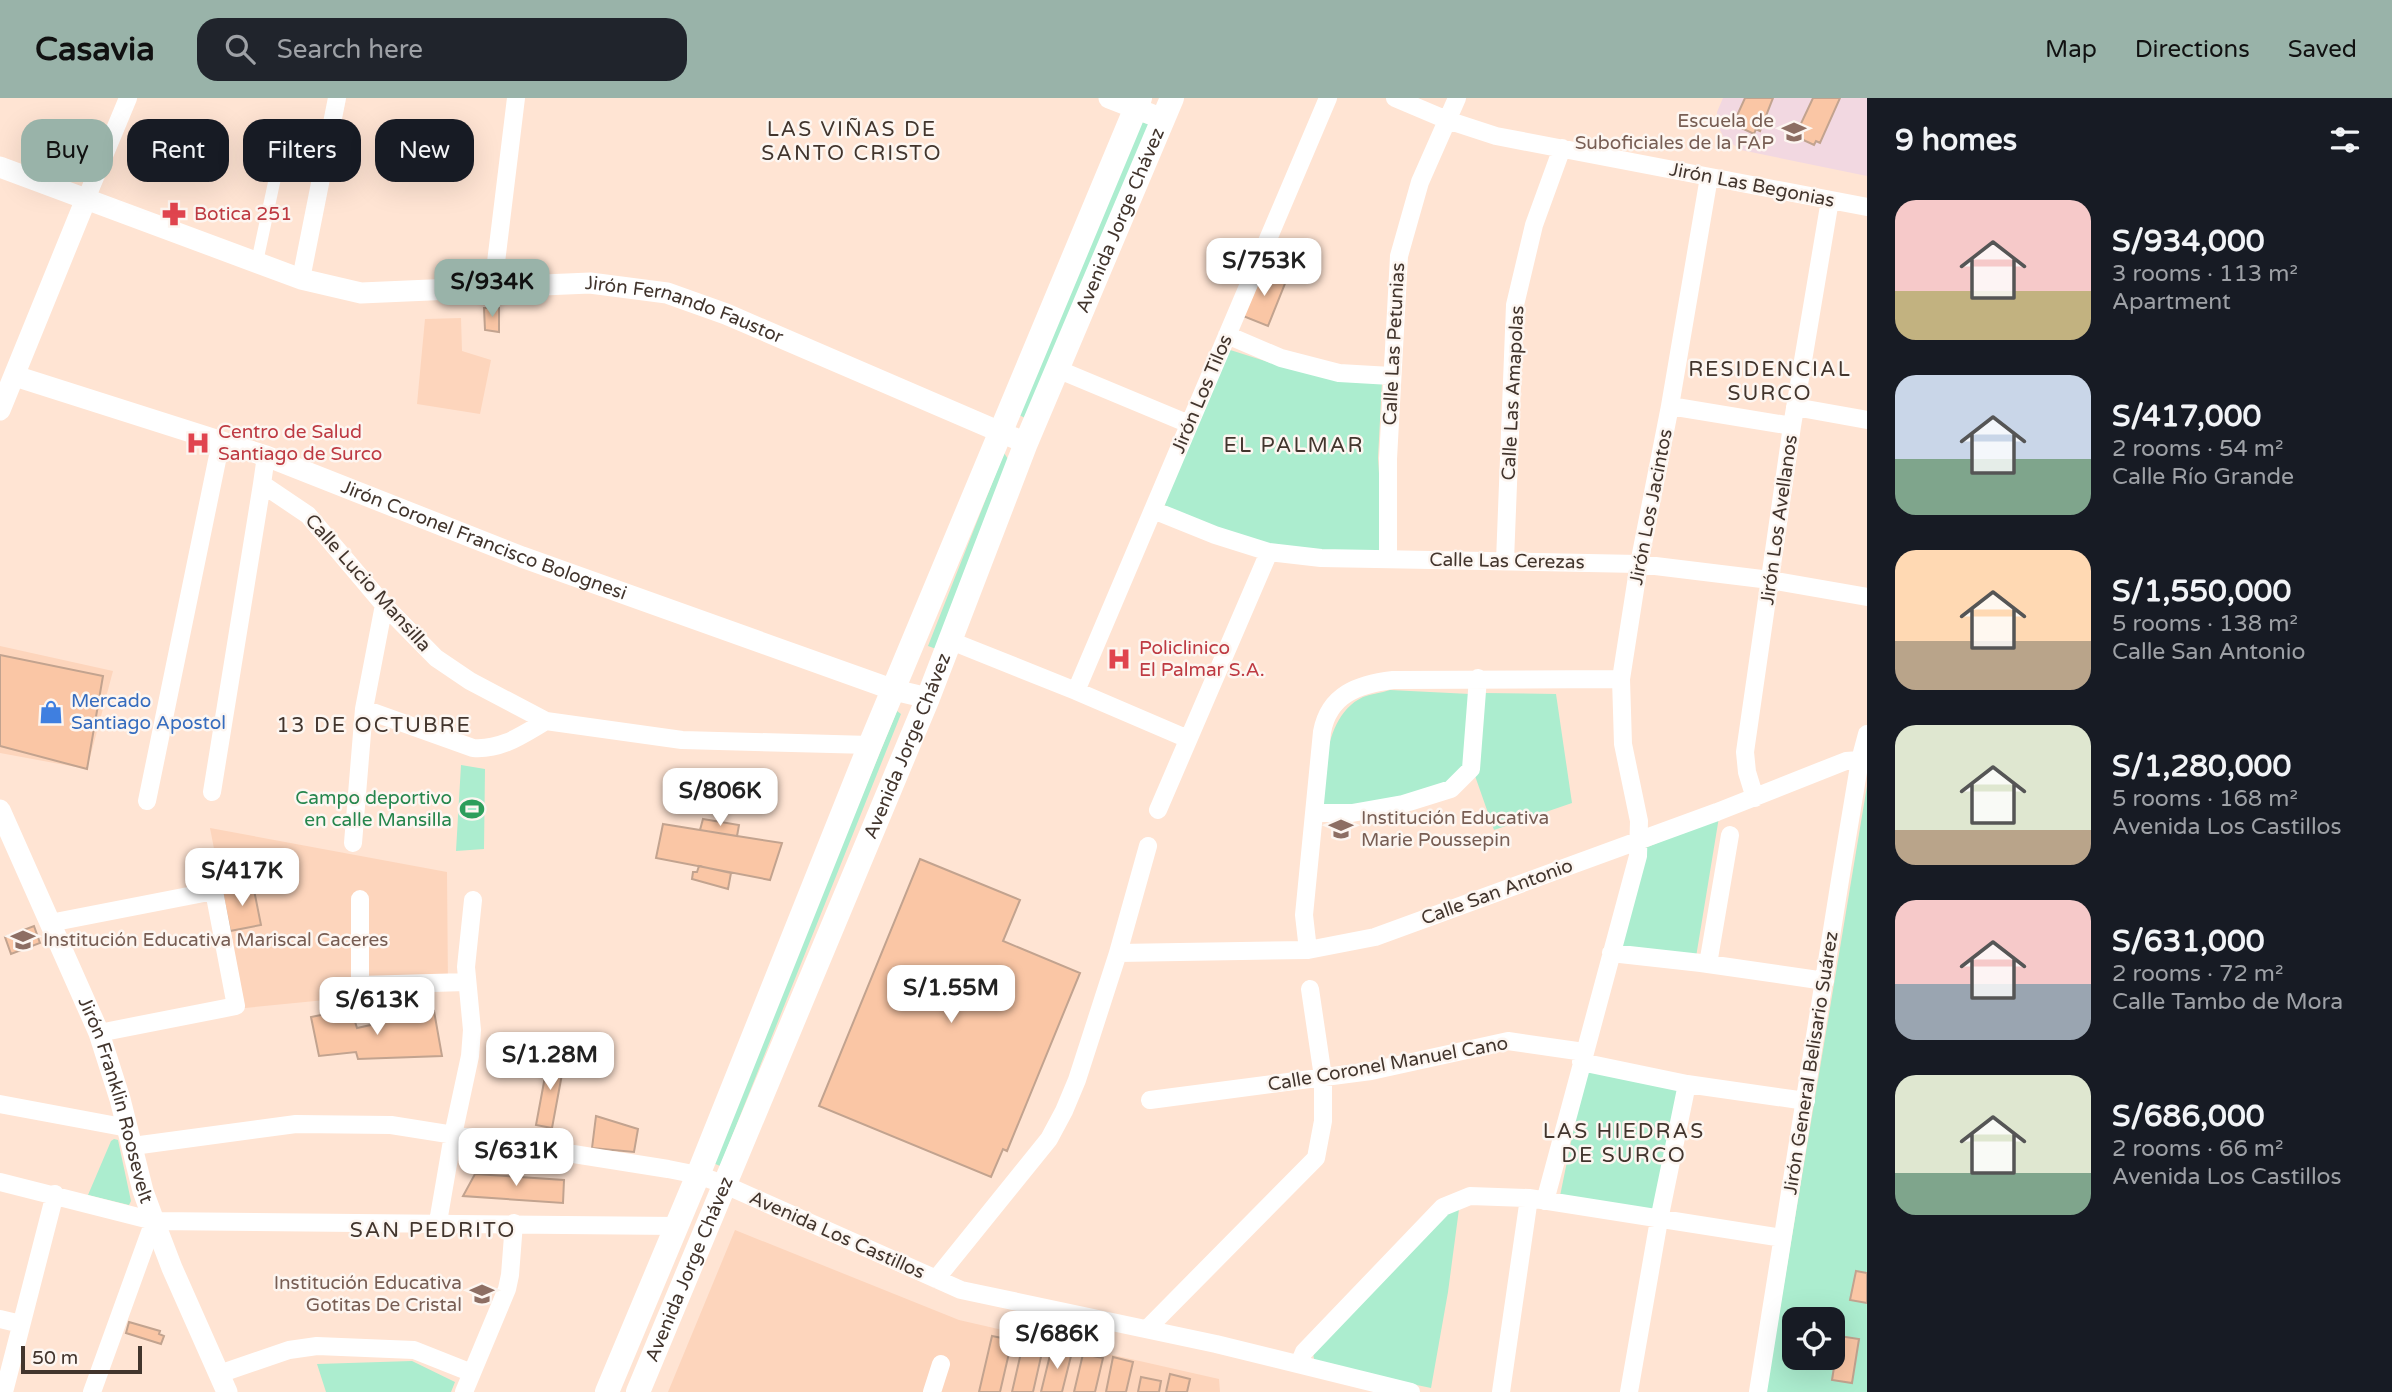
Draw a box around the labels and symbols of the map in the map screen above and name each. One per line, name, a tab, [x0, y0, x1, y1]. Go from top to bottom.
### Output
place label: Escuela de Suboficiales de la FAP	[1575, 110, 1774, 154]
district label: LAS VIÑAS DE SANTO CRISTO	[761, 117, 943, 166]
school or university icon: Escuela de Suboficiales de la FAP	[1780, 118, 1808, 146]
street label: Avenida Jorge Chávez	[1071, 125, 1169, 316]
street label: Jirón Las Begonias	[1668, 158, 1836, 212]
pharmacy icon: Botica 251	[160, 200, 188, 228]
place label: Botica 251	[194, 203, 292, 225]
pin: S/753K	[1207, 238, 1321, 298]
pin: S/934K	[435, 260, 549, 319]
street label: Calle Las Petunias	[1379, 262, 1409, 426]
street label: Jirón Fernando Faustor	[584, 272, 787, 349]
street label: Calle Las Amapolas	[1497, 305, 1529, 481]
street label: Jirón Los Tilos	[1167, 331, 1237, 457]
district label: RESIDENCIAL SURCO	[1688, 357, 1852, 406]
place label: Centro de Salud Santiago de Surco	[218, 421, 382, 465]
street label: Jirón Los Jacintos	[1625, 427, 1677, 587]
hospital icon: Centro de Salud Santiago de Surco	[184, 429, 212, 457]
district label: EL PALMAR	[1224, 433, 1364, 458]
street label: Jirón Los Avellanos	[1756, 433, 1802, 607]
street label: Jirón Coronel Francisco Bolognesi	[338, 476, 630, 605]
street label: Calle Lucio Mansilla	[300, 510, 436, 656]
street label: Calle Las Cerezas	[1429, 549, 1585, 573]
place label: Policlinico El Palmar S.A.	[1139, 637, 1265, 681]
hospital icon: Policlinico El Palmar S.A.	[1105, 645, 1133, 673]
street label: Avenida Jorge Chávez	[859, 650, 955, 842]
place label: Mercado Santiago Apostol	[71, 690, 226, 734]
shop icon: Mercado Santiago Apostol	[37, 698, 65, 726]
district label: 13 DE OCTUBRE	[276, 713, 472, 738]
pin: S/806K	[663, 768, 777, 828]
place label: Campo deportivo en calle Mansilla	[295, 787, 452, 831]
sports icon: Campo deportivo en calle Mansilla	[458, 795, 486, 823]
place label: Institución Educativa Marie Poussepin	[1361, 807, 1549, 851]
school or university icon: Institución Educativa Marie Poussepin	[1327, 815, 1355, 843]
pin: S/417K	[185, 848, 299, 908]
street label: Calle San Antonio	[1418, 854, 1576, 930]
school or university icon: Institución Educativa Mariscal Caceres	[9, 926, 37, 954]
place label: Institución Educativa Mariscal Caceres	[43, 929, 388, 951]
street label: Jirón General Belisario Suárez	[1779, 930, 1843, 1196]
pin: S/1.55M	[886, 965, 1016, 1025]
pin: S/613K	[320, 978, 434, 1037]
street label: Jirón Franklin Roosevelt	[73, 993, 158, 1206]
pin: S/1.28M	[485, 1032, 615, 1092]
street label: Calle Coronel Manuel Cano	[1266, 1032, 1510, 1096]
district label: LAS HIEDRAS DE SURCO	[1543, 1119, 1705, 1168]
pin: S/631K	[459, 1128, 573, 1188]
street label: Avenida Jorge Chávez	[641, 1173, 738, 1365]
street label: Avenida Los Castillos	[746, 1186, 928, 1284]
district label: SAN PEDRITO	[350, 1218, 516, 1243]
place label: Institución Educativa Gotitas De Cristal	[274, 1272, 462, 1316]
school or university icon: Institución Educativa Gotitas De Cristal	[468, 1280, 496, 1308]
pin: S/686K	[1000, 1312, 1114, 1371]
scale bar	[21, 1343, 142, 1375]

